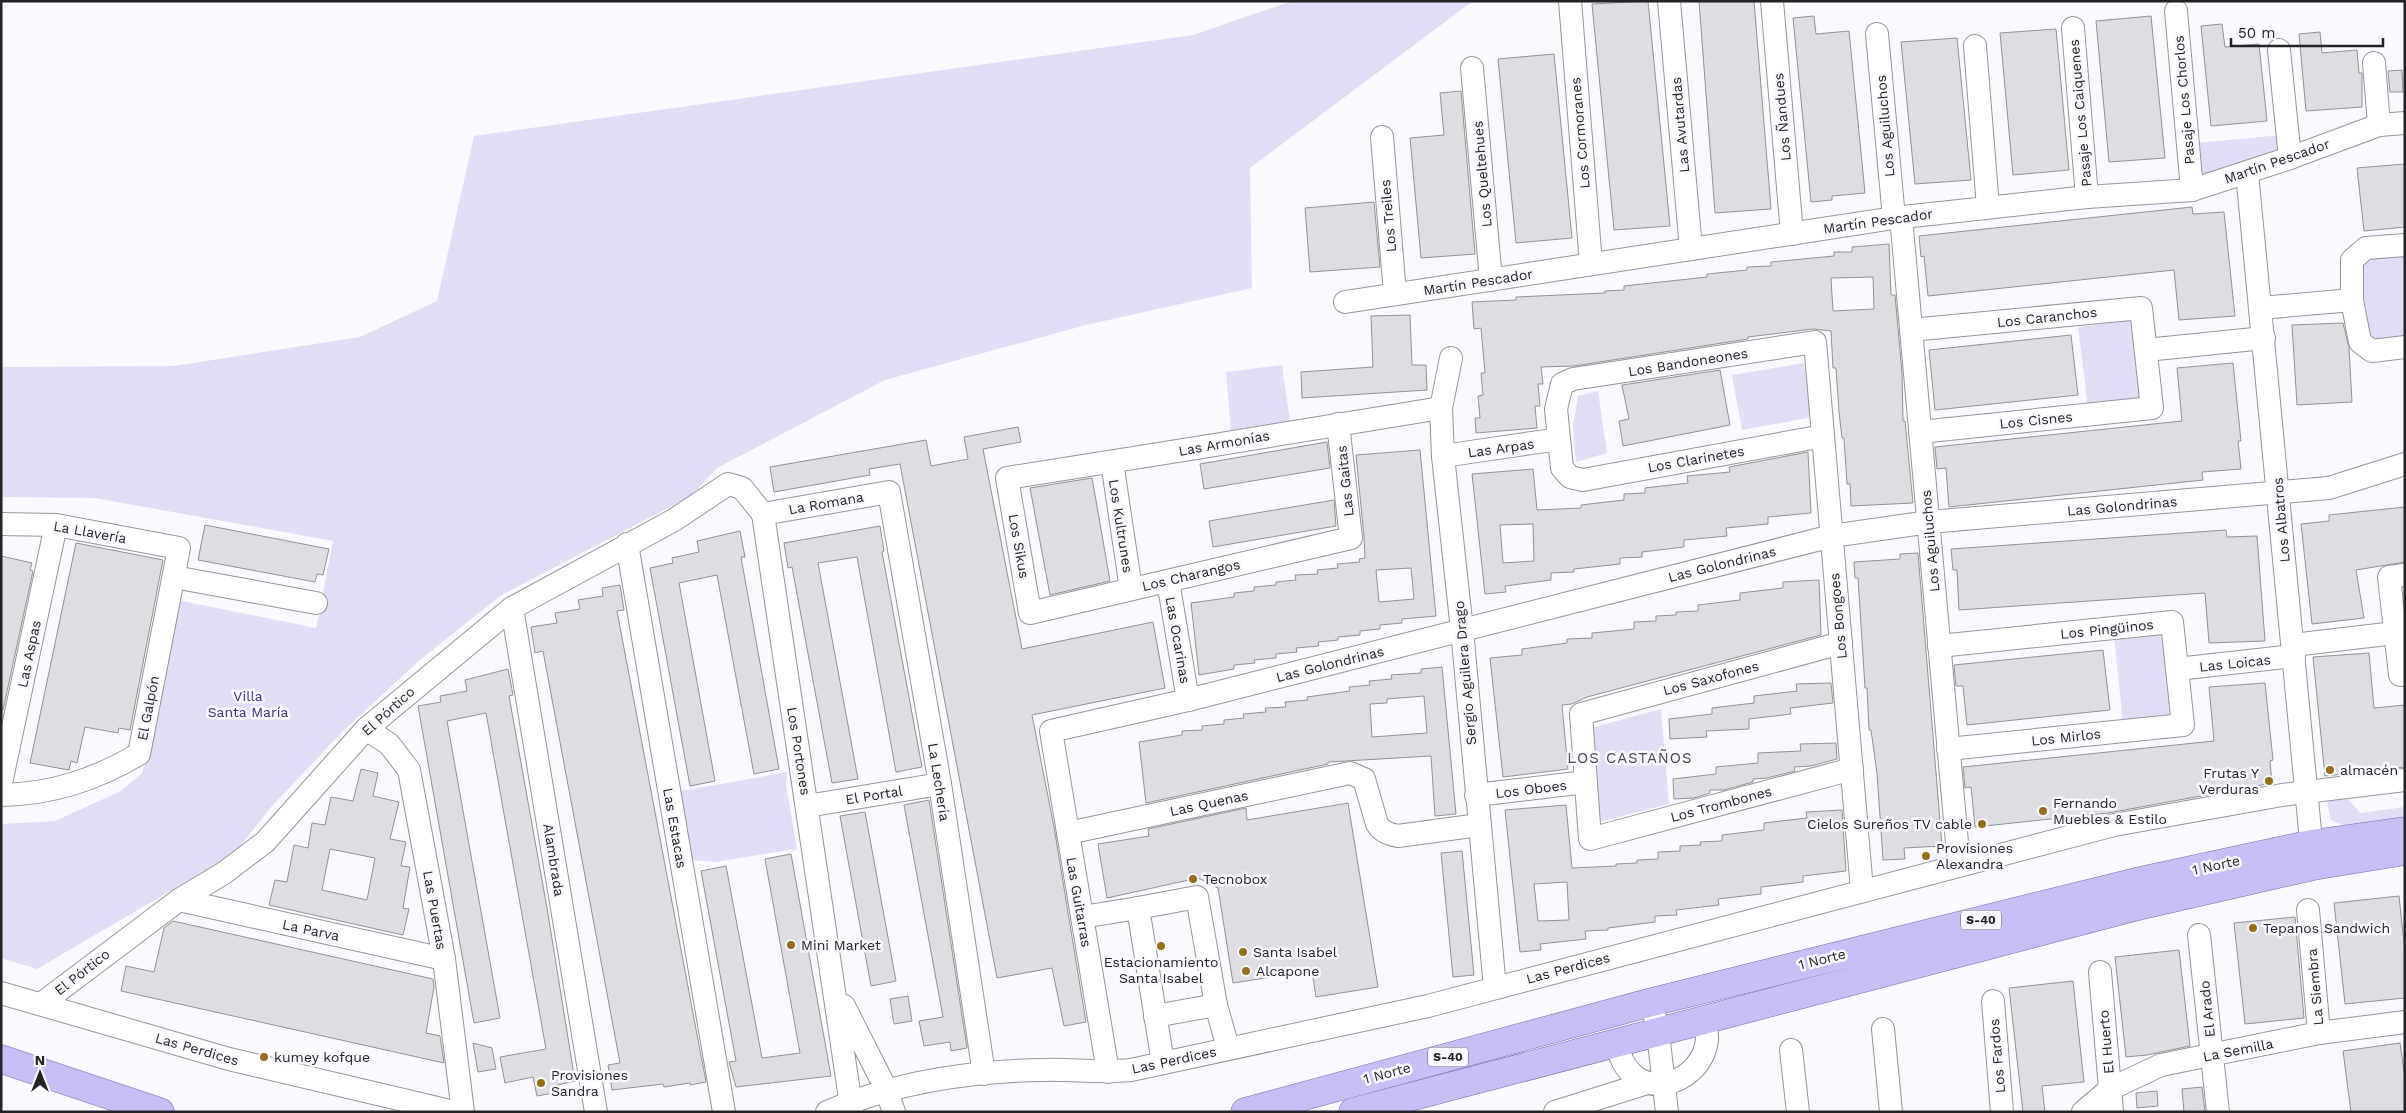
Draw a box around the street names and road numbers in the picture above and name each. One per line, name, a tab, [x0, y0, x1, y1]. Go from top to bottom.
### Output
street label: Pasaje Los Chorlos	[2170, 35, 2198, 165]
street label: Pasaje Los Caiquenes	[2066, 39, 2094, 187]
street label: Los Ñandues	[1770, 72, 1794, 162]
street label: Los Aguiluchos	[1873, 74, 1897, 178]
street label: Los Cormoranes	[1567, 77, 1593, 189]
street label: Las Avutardas	[1668, 77, 1692, 173]
street label: Los Queltehues	[1469, 120, 1495, 228]
street label: Martín Pescador	[2222, 135, 2332, 187]
street label: Los Treiles	[1377, 179, 1399, 253]
street label: Martín Pescador	[1822, 205, 1934, 237]
street label: Martín Pescador	[1422, 265, 1534, 299]
street label: Los Caranchos	[1996, 304, 2098, 330]
street label: Los Bandoneones	[1627, 345, 1749, 379]
street label: Los Cisnes	[1999, 408, 2073, 432]
street label: Las Armonías	[1177, 427, 1271, 459]
street label: Las Arpas	[1467, 435, 1535, 461]
street label: Los Clarinetes	[1646, 443, 1746, 475]
street label: Las Gaitas	[1333, 445, 1357, 517]
street label: Los Albatros	[2269, 477, 2293, 563]
street label: Los Kultrunes	[1106, 478, 1136, 574]
street label: La Romana	[787, 489, 865, 517]
street label: Los Aguiluchos	[1918, 489, 1942, 593]
street label: Las Golondrinas	[2066, 493, 2178, 519]
street label: Los Sikus	[1005, 512, 1033, 580]
street label: La Llavería	[52, 518, 128, 546]
street label: Las Golondrinas	[1666, 543, 1778, 585]
street label: Los Charangos	[1140, 556, 1242, 594]
street label: Los Bongoes	[1826, 572, 1850, 660]
street label: Las Ocarinas	[1162, 595, 1194, 685]
street label: Sergio Aguilera Drago	[1451, 600, 1479, 746]
street label: Los Pingüinos	[2059, 616, 2155, 642]
street label: Las Aspas	[14, 619, 44, 689]
street label: Las Golondrinas	[1274, 643, 1386, 685]
street label: Las Loicas	[2198, 651, 2272, 675]
street label: Los Saxofones	[1661, 657, 1761, 699]
street label: El Galpón	[134, 674, 162, 742]
street label: El Pórtico	[358, 683, 418, 739]
street label: Los Portones	[784, 706, 814, 796]
street label: Los Mirlos	[2030, 725, 2102, 749]
street label: La Lechería	[925, 742, 953, 822]
street label: Los Oboes	[1494, 777, 1568, 801]
street label: El Portal	[844, 782, 904, 807]
street label: Los Trombones	[1669, 783, 1773, 825]
street label: Las Estacas	[660, 786, 690, 870]
street label: Las Quenas	[1168, 787, 1250, 819]
street label: Alambrada	[540, 822, 568, 898]
street label: 1 Norte	[2191, 852, 2241, 878]
street label: Las Guitarras	[1063, 856, 1095, 948]
street label: Las Puertas	[420, 869, 450, 951]
road number: S-40	[1961, 910, 2001, 930]
street label: La Parva	[281, 916, 341, 944]
street label: 1 Norte	[1797, 945, 1847, 973]
street label: El Pórtico	[51, 946, 113, 998]
street label: La Siembra	[2304, 948, 2326, 1026]
street label: Las Perdices	[1524, 949, 1612, 987]
street label: El Arado	[2196, 980, 2218, 1038]
street label: El Huerto	[2095, 1009, 2117, 1075]
street label: Los Fardos	[1986, 1018, 2008, 1094]
street label: Las Perdices	[153, 1029, 241, 1069]
street label: La Semilla	[2201, 1035, 2275, 1065]
street label: Las Perdices	[1130, 1043, 1218, 1077]
road number: S-40	[1428, 1048, 1468, 1066]
street label: 1 Norte	[1362, 1059, 1412, 1087]

